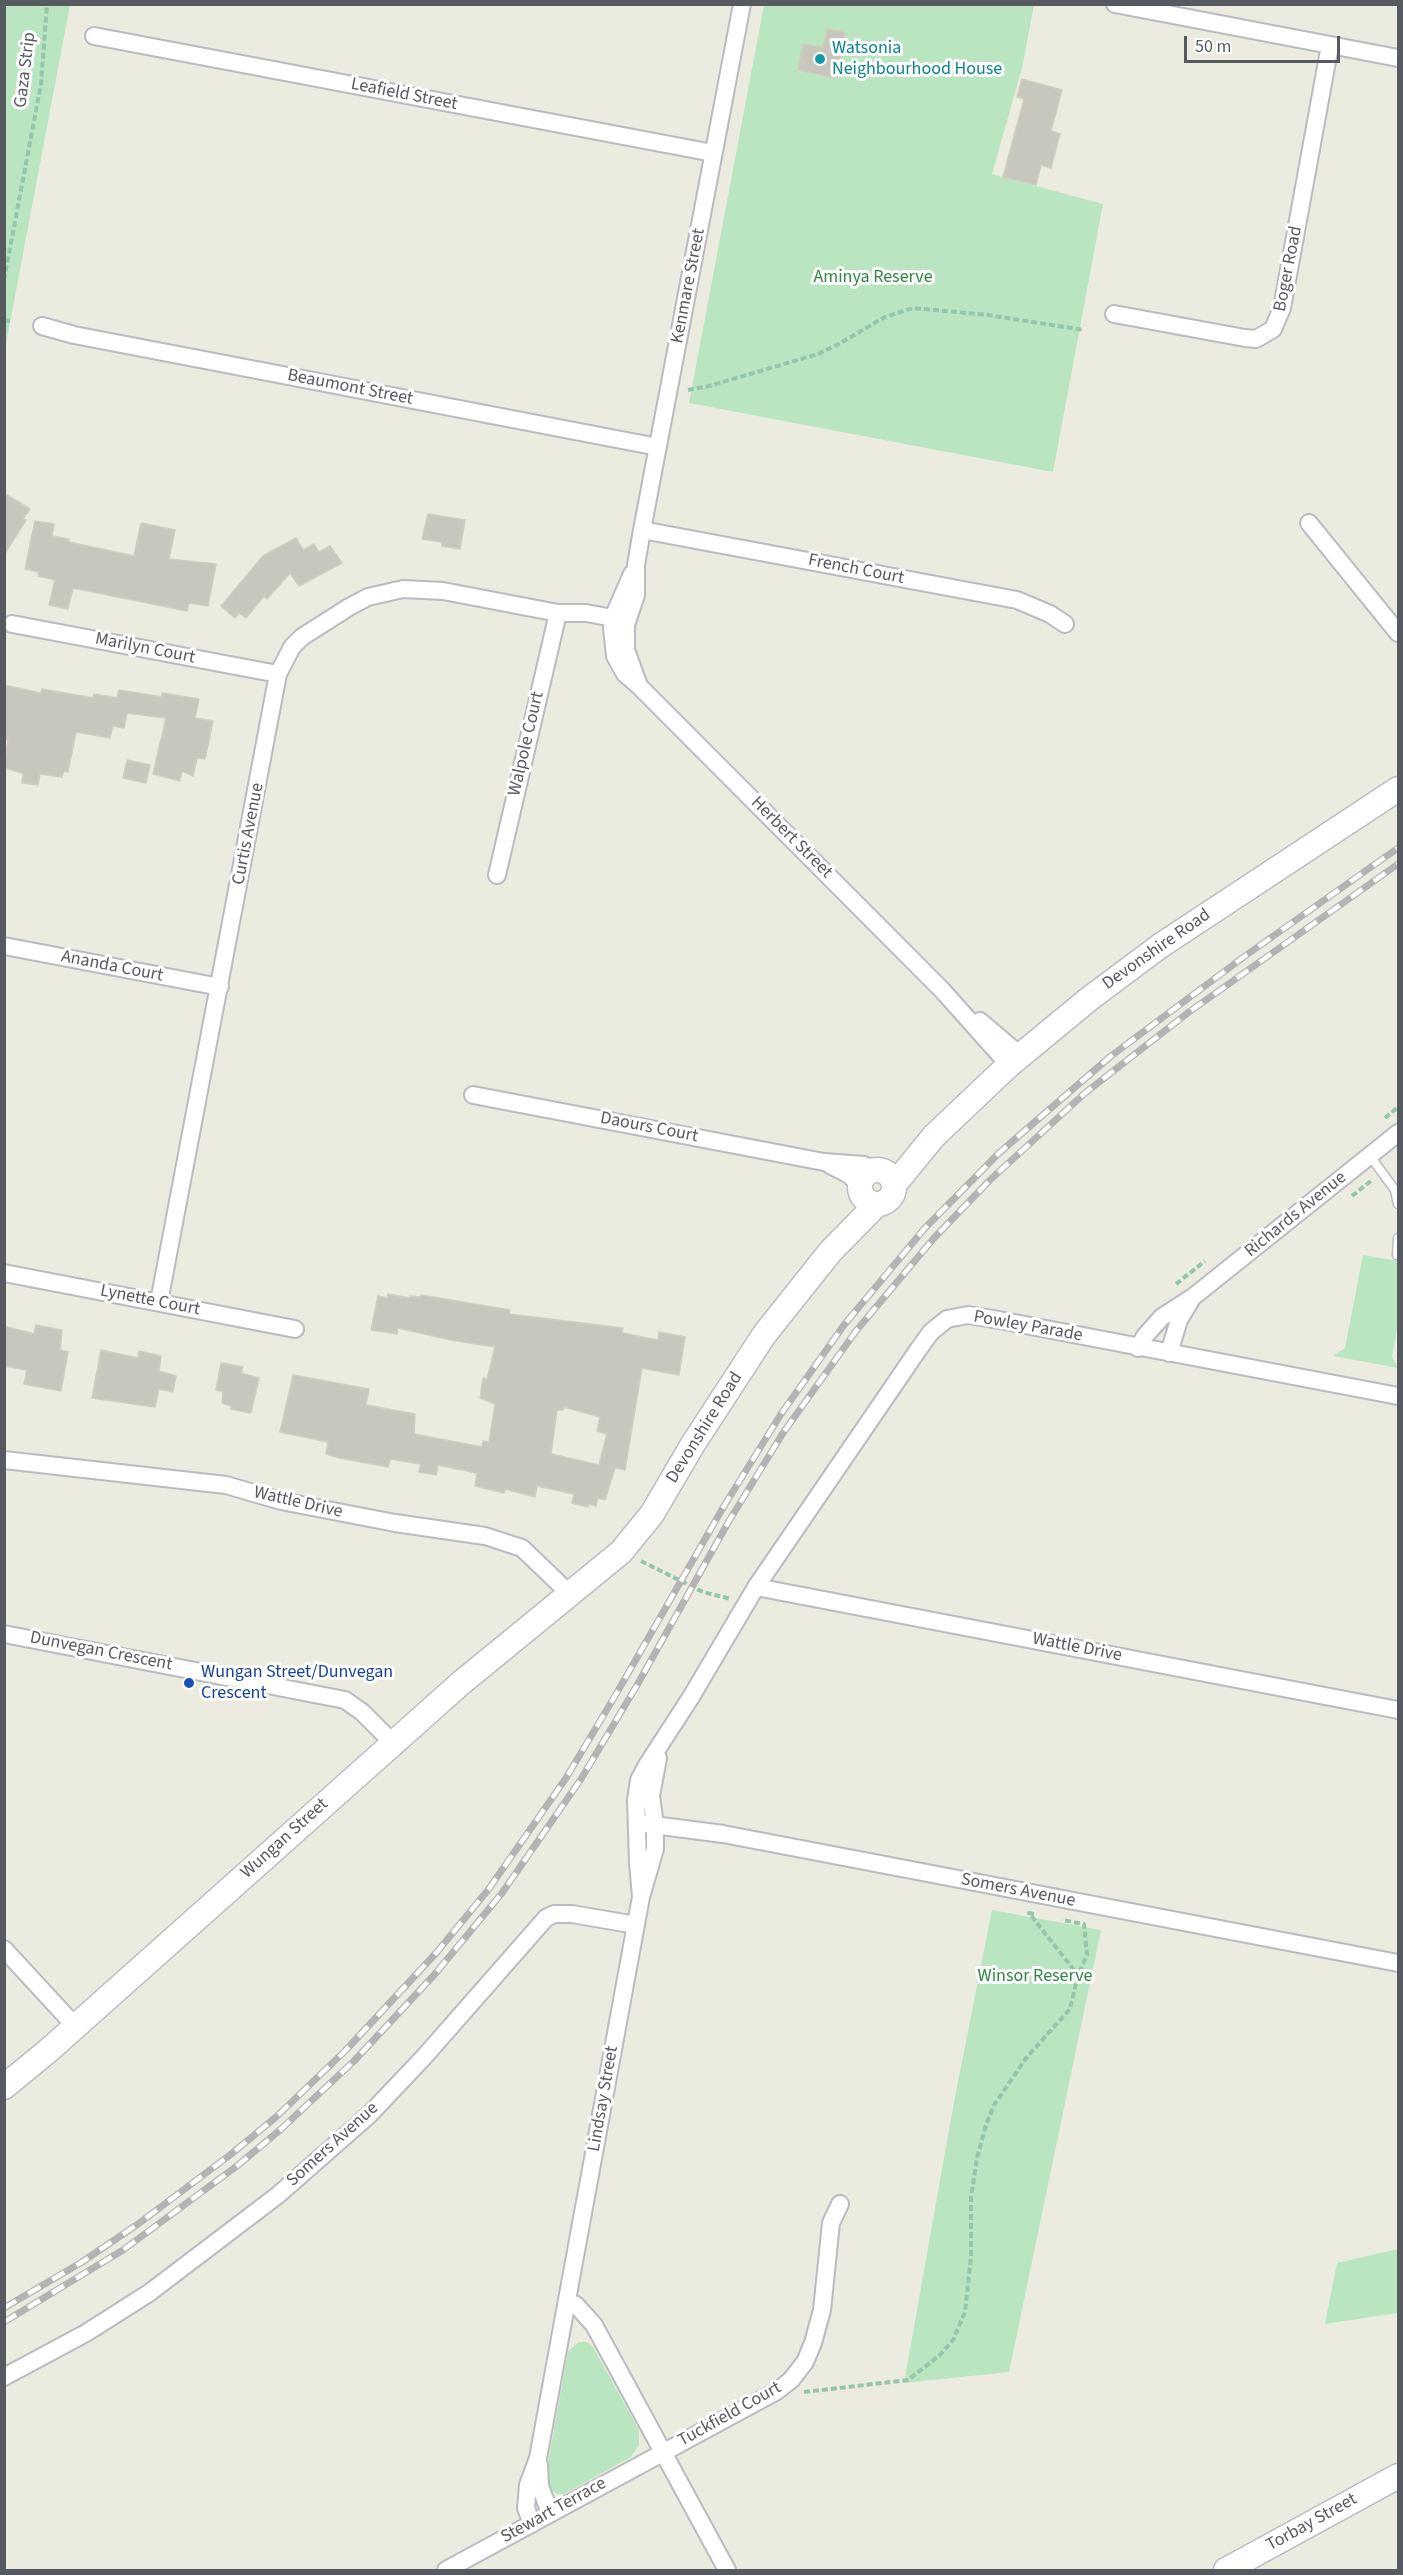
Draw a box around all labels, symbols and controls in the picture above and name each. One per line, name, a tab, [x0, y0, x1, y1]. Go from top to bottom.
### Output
scale bar	[1187, 24, 1343, 62]
street label: Gaza Strip	[11, 31, 41, 109]
text: 50 m	[1195, 34, 1231, 59]
place label: Watsonia Neighbourhood House	[832, 38, 1002, 80]
marker: Watsonia Neighbourhood House	[813, 52, 827, 66]
street label: Leafield Street	[349, 74, 459, 116]
street label: Boger Road	[1270, 224, 1308, 314]
street label: Kenmare Street	[667, 227, 711, 345]
park label: Aminya Reserve	[813, 267, 933, 289]
street label: Beaumont Street	[285, 365, 415, 411]
street label: French Court	[806, 550, 906, 590]
street label: Marilyn Court	[93, 629, 197, 669]
street label: Walpole Court	[504, 690, 550, 798]
street label: Curtis Avenue	[229, 781, 269, 887]
street label: Herbert Street	[746, 793, 836, 883]
street label: Devonshire Road	[1099, 905, 1215, 995]
street label: Ananda Court	[59, 947, 165, 987]
street label: Daours Court	[598, 1108, 700, 1148]
street label: Richards Avenue	[1241, 1167, 1351, 1263]
street label: Lynette Court	[98, 1281, 202, 1321]
street label: Powley Parade	[972, 1307, 1084, 1347]
street label: Devonshire Road	[662, 1368, 748, 1488]
street label: Wattle Drive	[251, 1482, 345, 1524]
street label: Dunvegan Crescent	[28, 1628, 174, 1676]
street label: Wattle Drive	[1030, 1629, 1124, 1667]
place label: Wungan Street/Dunvegan Crescent	[201, 1662, 393, 1704]
marker: Wungan Street/Dunvegan Crescent	[182, 1676, 196, 1690]
street label: Wungan Street	[237, 1794, 333, 1884]
street label: Somers Avenue	[959, 1869, 1077, 1913]
park label: Winsor Reserve	[978, 1966, 1092, 1988]
street label: Lindsay Street	[584, 2045, 624, 2153]
street label: Somers Avenue	[283, 2098, 383, 2192]
street label: Tuckfield Court	[675, 2378, 785, 2452]
street label: Stewart Terrace	[498, 2473, 610, 2549]
street label: Torbay Street	[1263, 2489, 1361, 2557]

